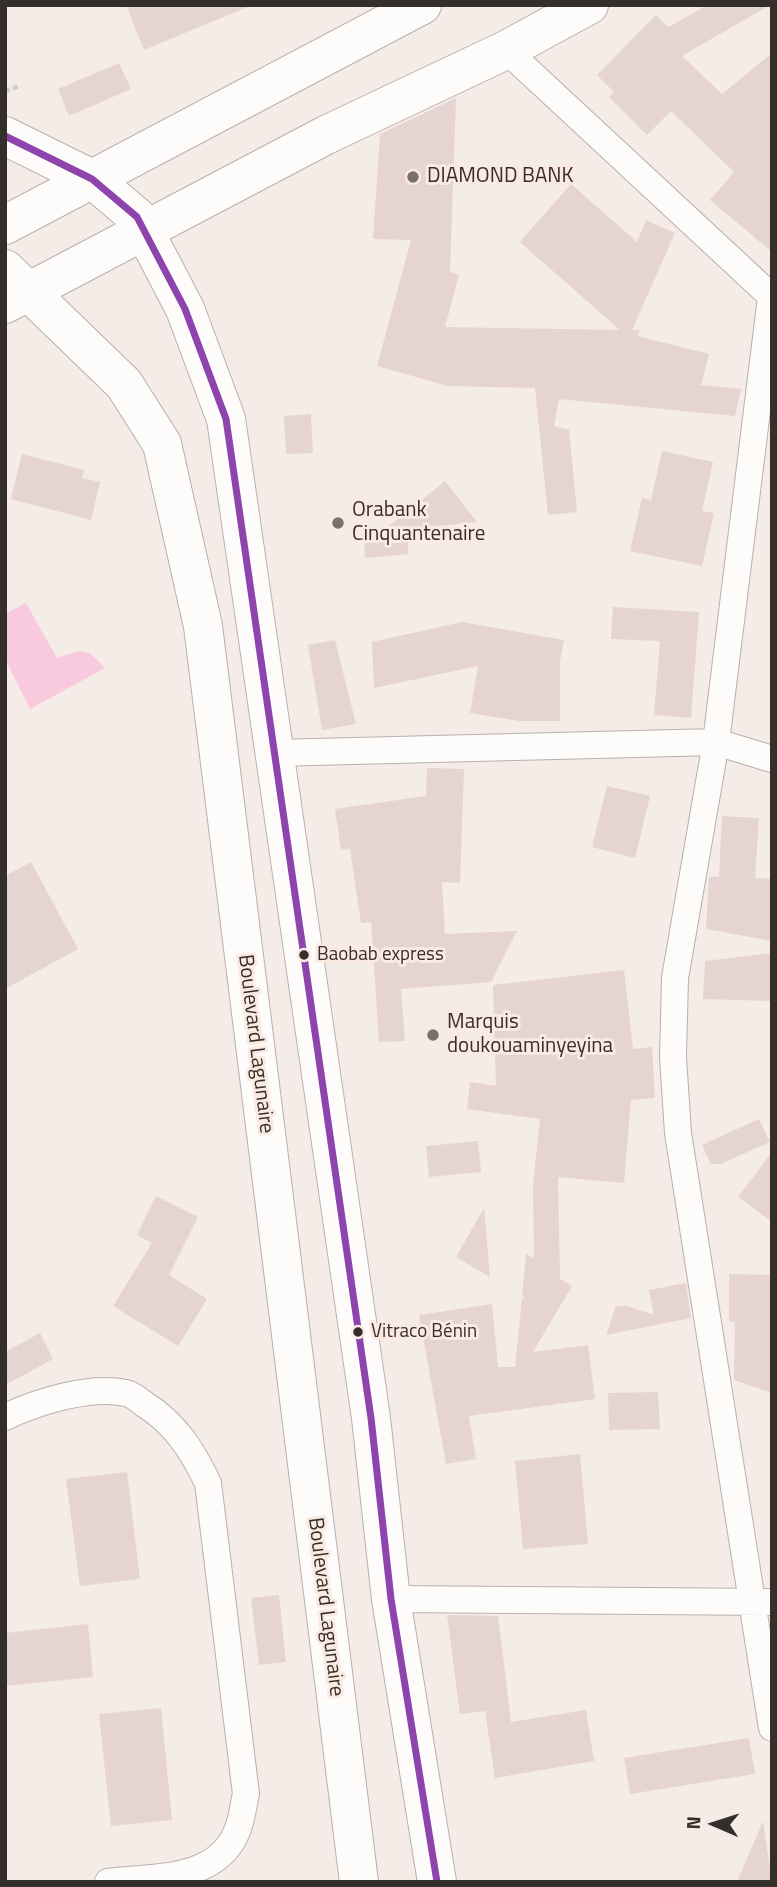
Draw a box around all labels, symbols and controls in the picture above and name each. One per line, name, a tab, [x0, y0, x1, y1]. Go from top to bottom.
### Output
place label: DIAMOND BANK	[427, 164, 573, 190]
marker: DIAMOND BANK	[405, 169, 421, 185]
place label: Orabank Cinquantenaire	[352, 498, 485, 548]
marker: Orabank Cinquantenaire	[330, 515, 346, 531]
place label: Baobab express	[317, 944, 444, 966]
marker: Baobab express	[297, 948, 311, 962]
street label: Boulevard Lagunaire	[232, 953, 278, 1135]
place label: Marquis doukouaminyeyina	[447, 1010, 613, 1060]
marker: Marquis doukouaminyeyina	[425, 1027, 441, 1043]
place label: Vitraco Bénin	[371, 1321, 477, 1343]
marker: Vitraco Bénin	[351, 1325, 365, 1339]
street label: Boulevard Lagunaire	[302, 1516, 348, 1698]
north arrow	[679, 1789, 749, 1859]
text: N	[678, 1816, 707, 1830]

